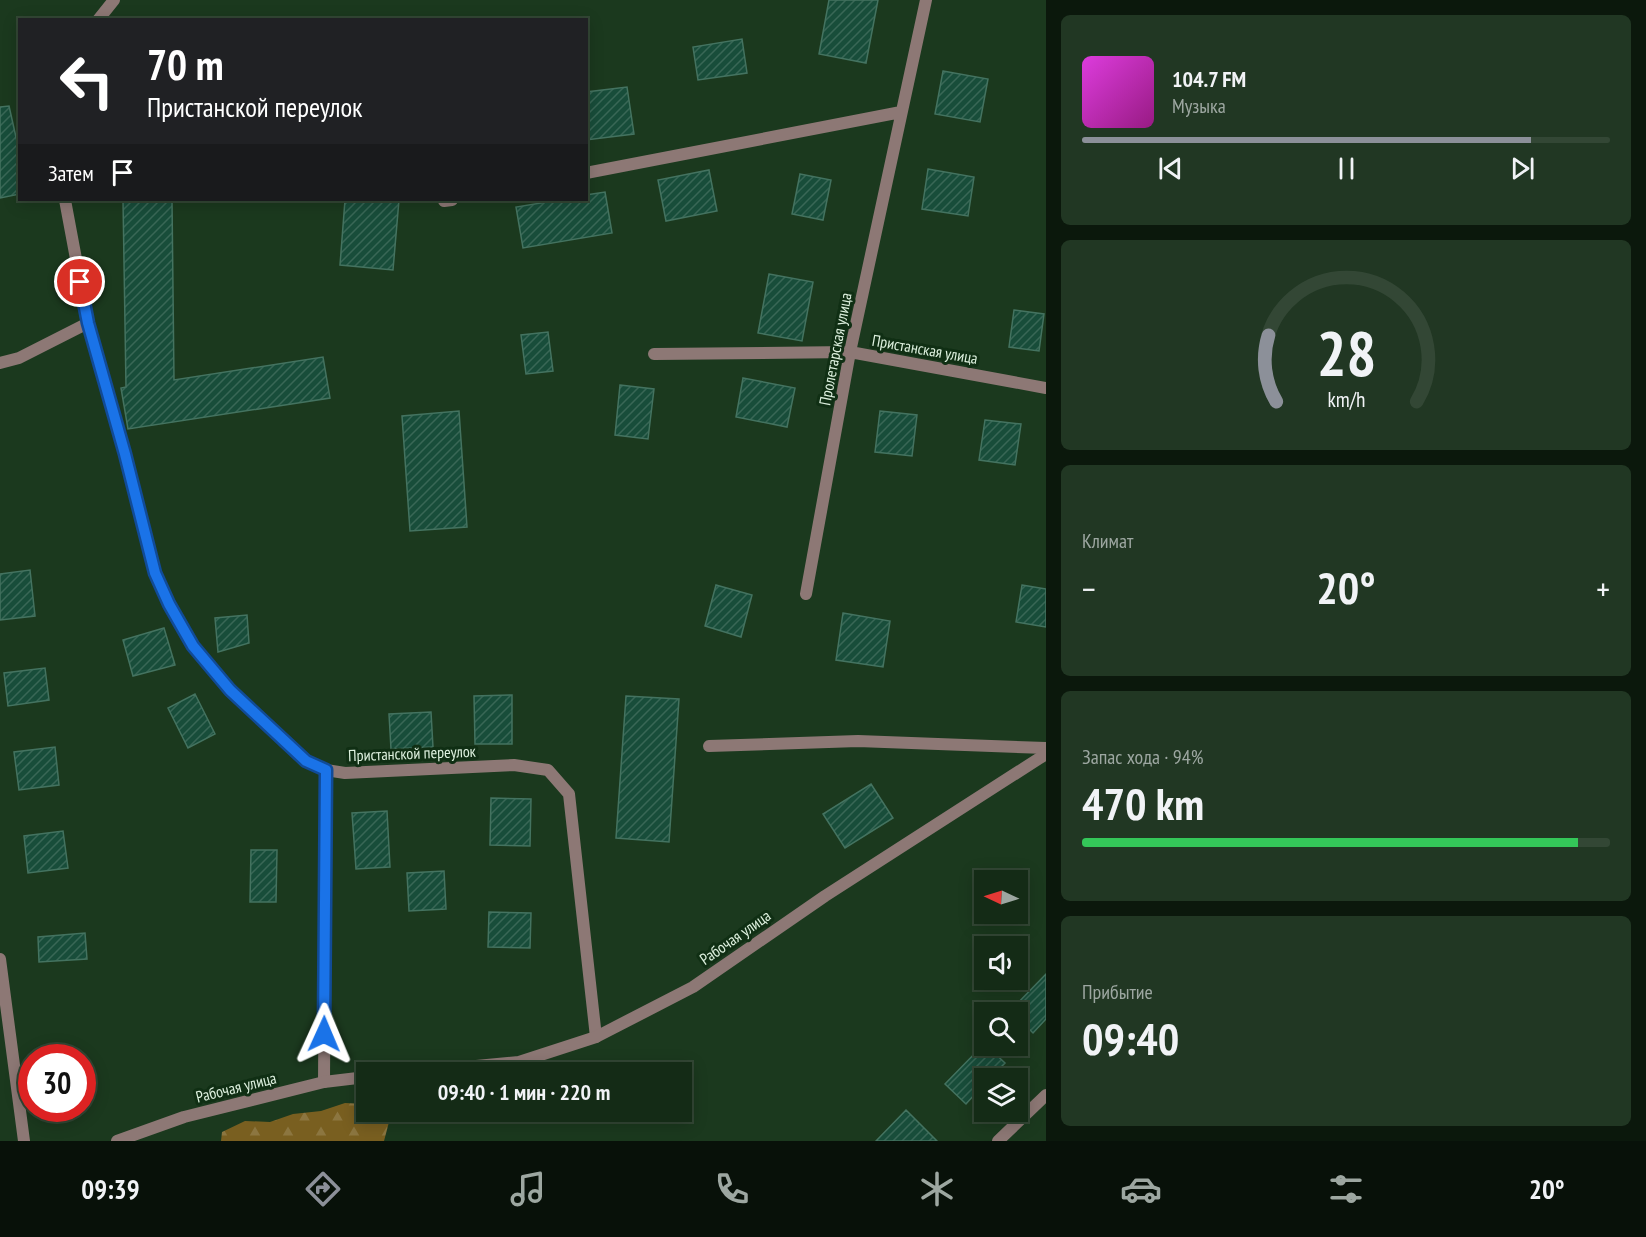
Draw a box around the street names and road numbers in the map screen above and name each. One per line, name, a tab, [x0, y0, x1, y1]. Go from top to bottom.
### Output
street label: Пролетарская улица	[814, 291, 856, 407]
street label: Пристанская улица	[871, 330, 979, 368]
street label: Пристанской переулок	[348, 741, 477, 765]
street label: Рабочая улица	[696, 905, 774, 969]
street label: Рабочая улица	[194, 1067, 278, 1107]

